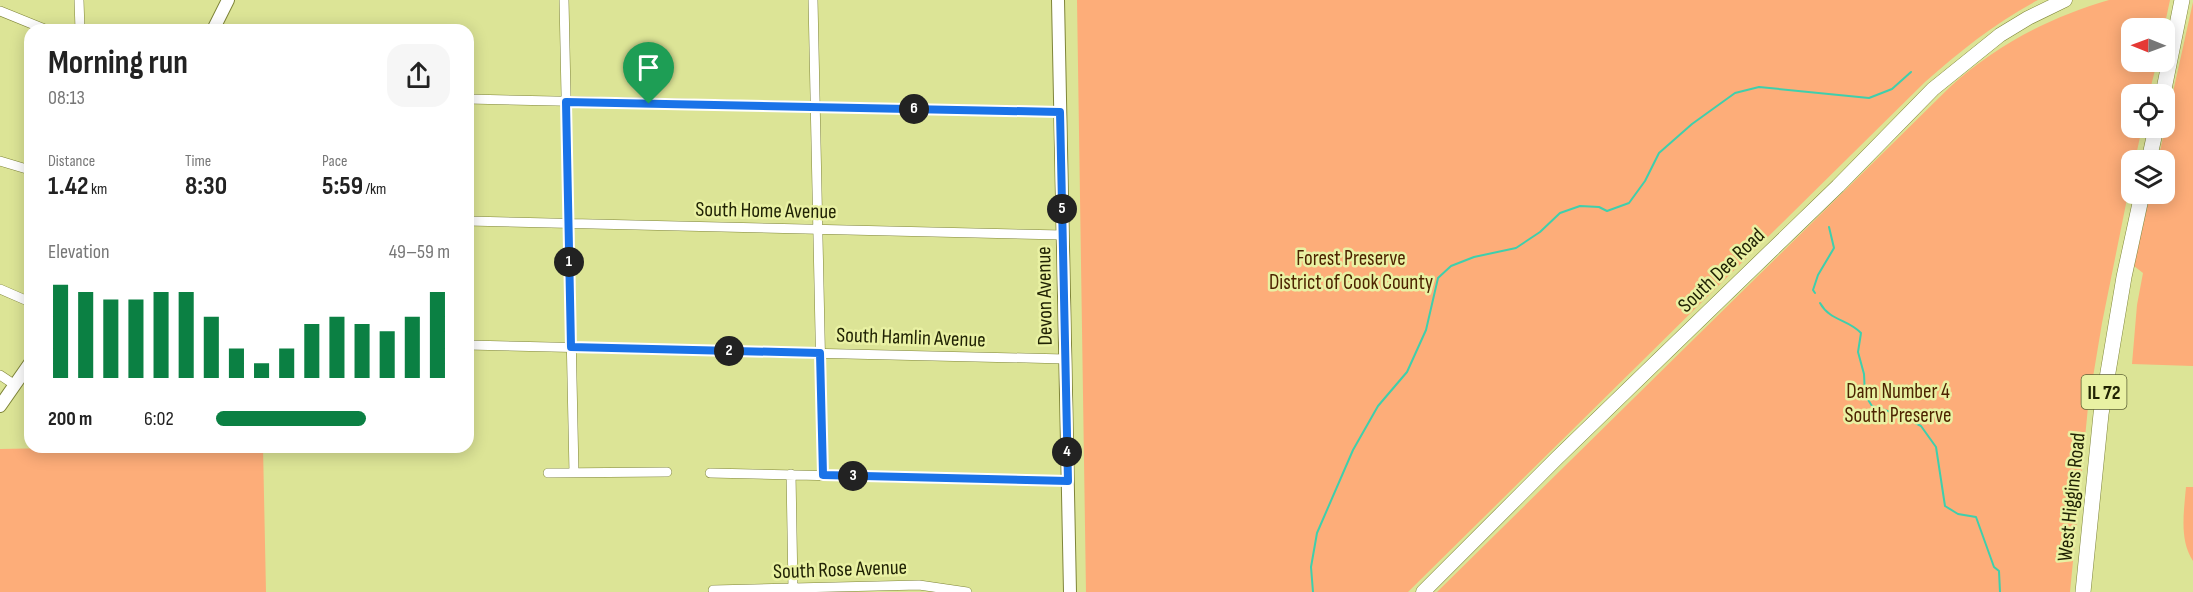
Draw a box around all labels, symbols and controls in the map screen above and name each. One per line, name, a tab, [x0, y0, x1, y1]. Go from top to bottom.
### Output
north arrow	[2121, 18, 2175, 72]
map controls	[2121, 18, 2175, 204]
pin	[623, 42, 674, 104]
text: Morning run	[48, 43, 188, 83]
button: share	[387, 44, 450, 107]
icon: arrive	[632, 51, 665, 84]
button: locate	[2121, 84, 2175, 138]
text: 08:13	[48, 86, 85, 110]
pin: 6	[899, 94, 929, 124]
text: 6	[910, 99, 918, 118]
button: layers	[2121, 150, 2175, 204]
text: Distance	[48, 152, 95, 171]
text: Time	[185, 152, 211, 171]
text: Pace	[322, 152, 347, 171]
text: 1.42	[48, 171, 88, 202]
text: 8:30	[185, 171, 227, 202]
text: 5:59	[322, 171, 363, 202]
text: km	[88, 180, 107, 199]
text: /km	[363, 180, 386, 199]
pin: 5	[1047, 194, 1077, 224]
street label: South Home Avenue	[695, 197, 837, 224]
text: 5	[1058, 199, 1066, 218]
street label: South Dee Road	[1673, 223, 1770, 318]
text: Elevation	[48, 240, 110, 264]
text: 49–59 m	[389, 240, 450, 264]
street label: Devon Avenue	[1031, 246, 1058, 346]
park label: Forest Preserve District of Cook County	[1269, 246, 1433, 295]
pin: 1	[554, 247, 584, 277]
text: 1	[566, 252, 572, 271]
street label: South Hamlin Avenue	[836, 322, 986, 353]
pin: 2	[714, 336, 744, 366]
text: 2	[725, 341, 733, 360]
road number: IL 72	[2082, 375, 2126, 409]
park label: Dam Number 4 South Preserve	[1845, 379, 1951, 428]
text: 200 m	[48, 407, 92, 431]
text: 6:02	[144, 407, 174, 431]
street label: West Higgins Road	[2052, 432, 2091, 563]
pin: 4	[1052, 437, 1082, 467]
text: 4	[1063, 442, 1071, 461]
pin: 3	[838, 461, 868, 491]
text: 3	[849, 466, 857, 485]
street label: South Rose Avenue	[773, 555, 907, 584]

